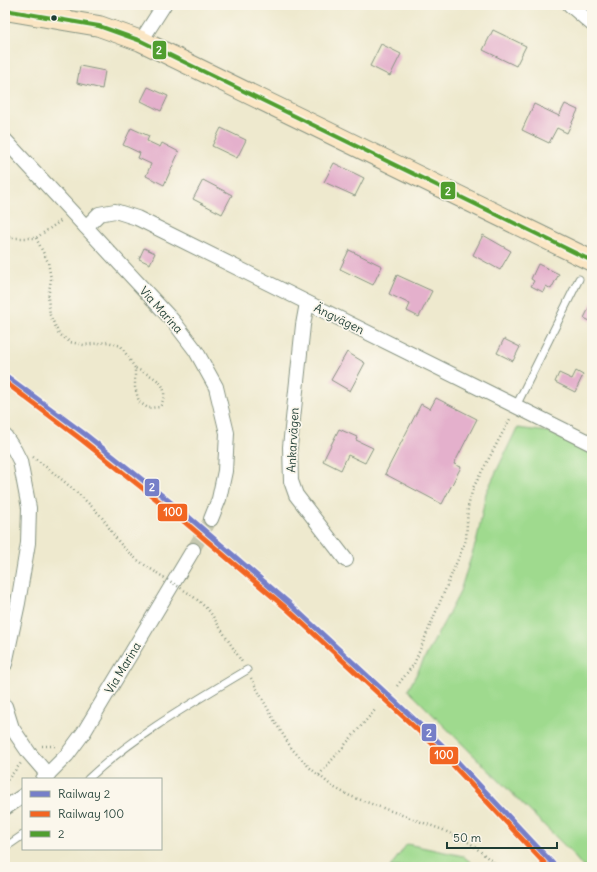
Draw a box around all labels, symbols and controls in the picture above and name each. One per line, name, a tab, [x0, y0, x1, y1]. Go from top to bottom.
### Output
unlabelled marker	[49, 13, 59, 23]
line badge: 2	[152, 40, 167, 60]
text: 2	[156, 43, 162, 57]
line badge: 2	[440, 181, 456, 200]
text: 2	[445, 184, 451, 198]
street label: Via Marina	[136, 283, 186, 336]
street label: Ängvägen	[312, 300, 367, 337]
street label: Ankarvägen	[283, 407, 302, 473]
line badge: 2	[144, 478, 160, 497]
text: 2	[149, 480, 155, 494]
line badge: 100	[157, 503, 188, 522]
text: 100	[164, 505, 182, 519]
street label: Via Marina	[101, 639, 144, 696]
line badge: 2	[421, 723, 437, 742]
text: 2	[426, 726, 432, 740]
line badge: 100	[429, 746, 459, 765]
text: 100	[435, 748, 453, 762]
legend	[22, 778, 162, 850]
text: Railway 2	[58, 786, 111, 801]
text: Railway 100	[58, 806, 124, 821]
scale bar	[447, 824, 557, 850]
text: 2	[58, 826, 65, 841]
text: 50 m	[453, 830, 482, 845]

